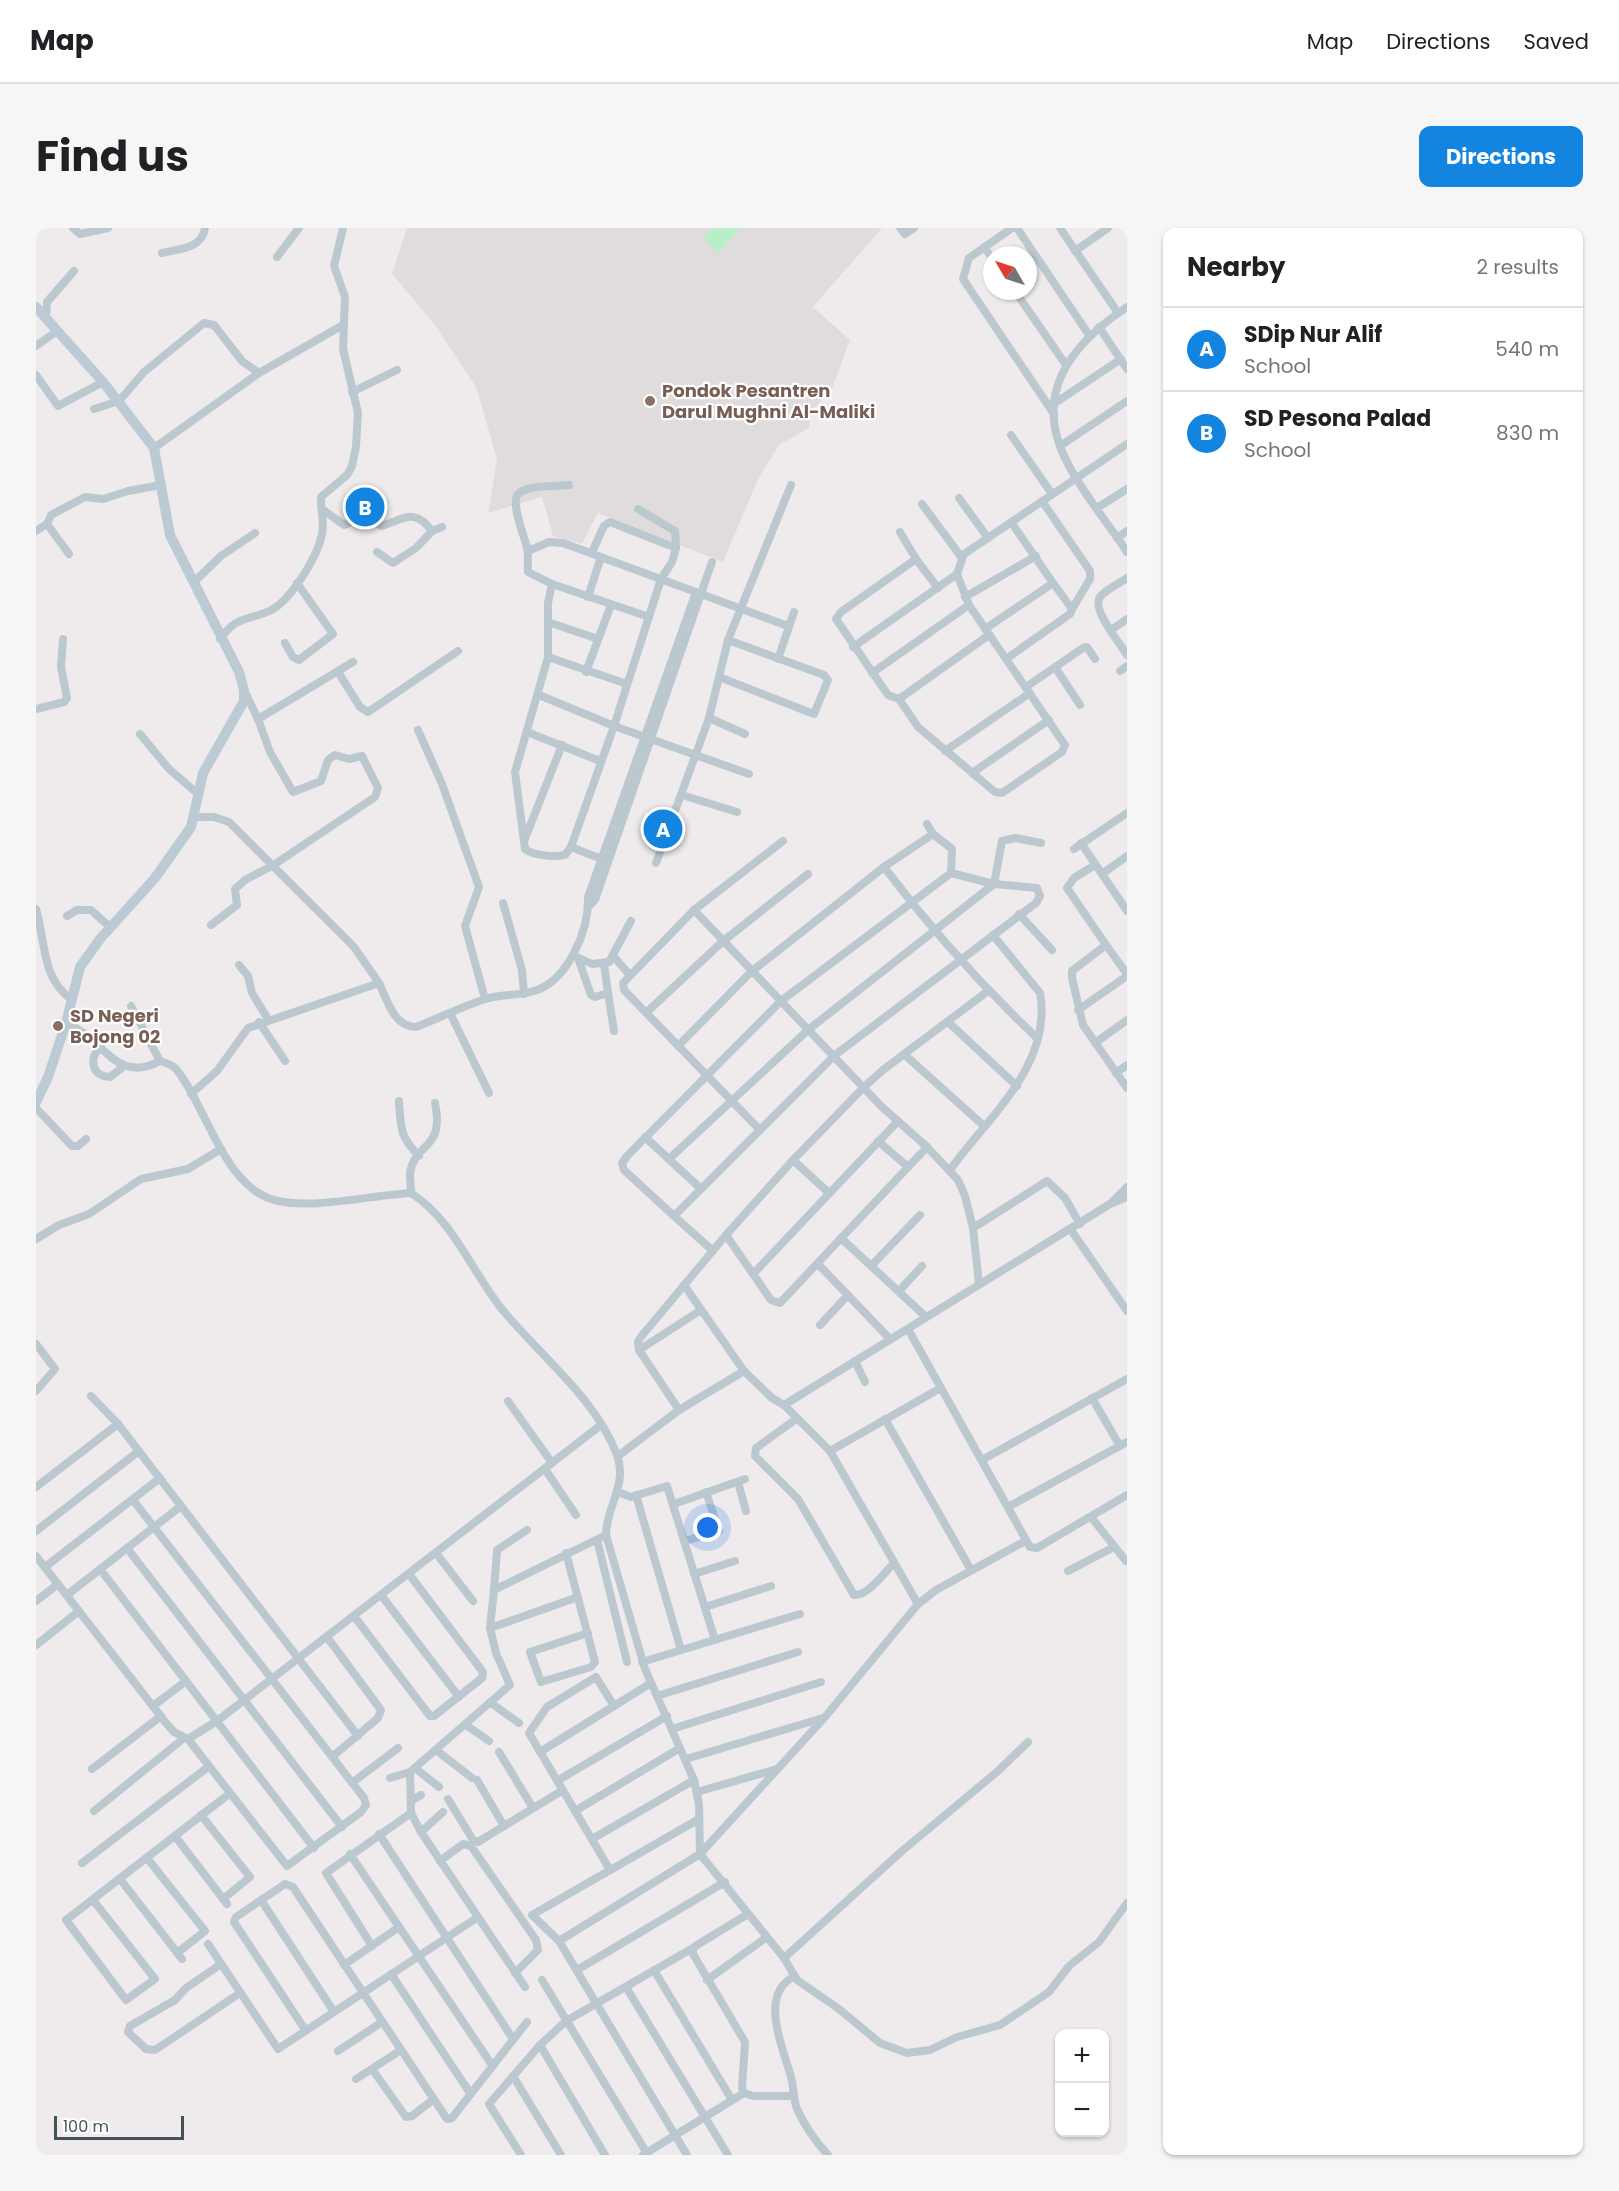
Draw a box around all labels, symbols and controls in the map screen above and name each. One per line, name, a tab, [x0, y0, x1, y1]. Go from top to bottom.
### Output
text: Map	[30, 21, 94, 60]
text: Map	[1307, 27, 1353, 56]
text: Directions	[1386, 27, 1490, 56]
text: Saved	[1523, 27, 1589, 56]
button: Directions	[1419, 126, 1583, 187]
text: Find us	[36, 127, 189, 186]
north arrow	[983, 246, 1037, 300]
text: Nearby	[1187, 249, 1285, 285]
text: 2 results	[1476, 253, 1559, 281]
text: SDip Nur Alif	[1244, 319, 1382, 350]
text: A	[1199, 335, 1214, 363]
text: 540 m	[1495, 335, 1559, 363]
text: School	[1244, 352, 1311, 380]
place label: Pondok Pesantren Darul Mughni Al-Maliki	[662, 378, 875, 424]
marker: Pondok Pesantren Darul Mughni Al-Maliki	[643, 394, 657, 408]
text: SD Pesona Palad	[1244, 403, 1431, 434]
text: B	[1200, 419, 1213, 447]
text: 830 m	[1496, 419, 1559, 447]
text: School	[1244, 436, 1311, 464]
pin: B	[346, 484, 384, 530]
pin: A	[644, 806, 682, 852]
place label: SD Negeri Bojong 02	[70, 1003, 160, 1049]
marker: SD Negeri Bojong 02	[51, 1019, 65, 1033]
your location	[693, 1513, 722, 1542]
map controls	[1055, 2029, 1109, 2137]
button: +	[1055, 2029, 1109, 2083]
button: −	[1055, 2083, 1109, 2137]
scale bar	[54, 2113, 184, 2140]
text: 100 m	[63, 2115, 109, 2138]

